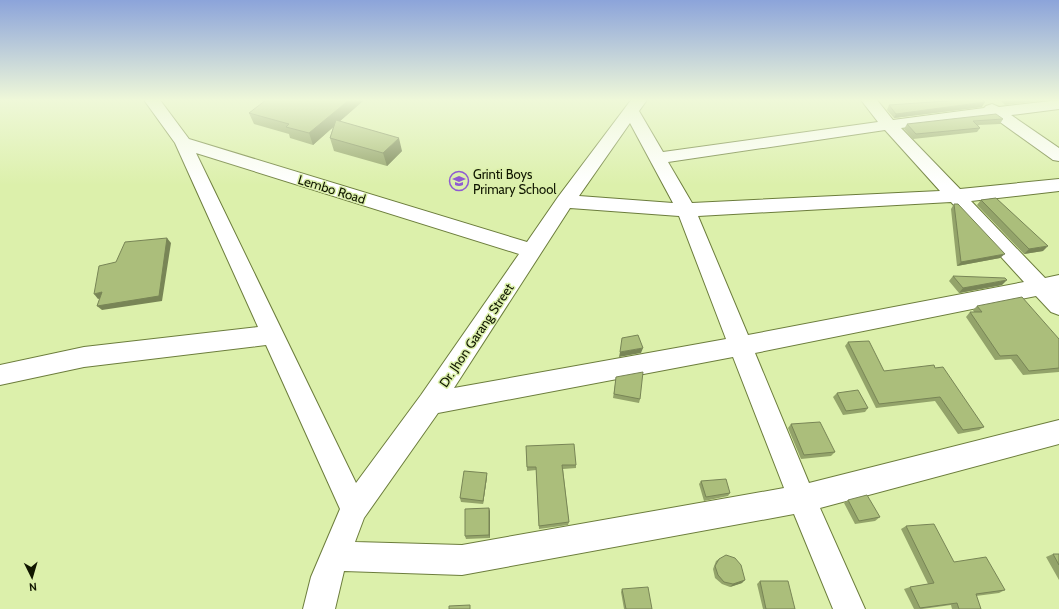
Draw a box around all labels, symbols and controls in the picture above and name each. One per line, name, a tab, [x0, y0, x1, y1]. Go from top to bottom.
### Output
place label: Grinti Boys Primary School	[473, 166, 556, 197]
school or university icon: Grinti Boys Primary School	[448, 170, 470, 192]
street label: Lembo Road	[296, 171, 368, 207]
street label: Dr. Jhon Garang Street	[435, 280, 517, 390]
north arrow	[12, 557, 52, 597]
text: N	[28, 580, 37, 594]

